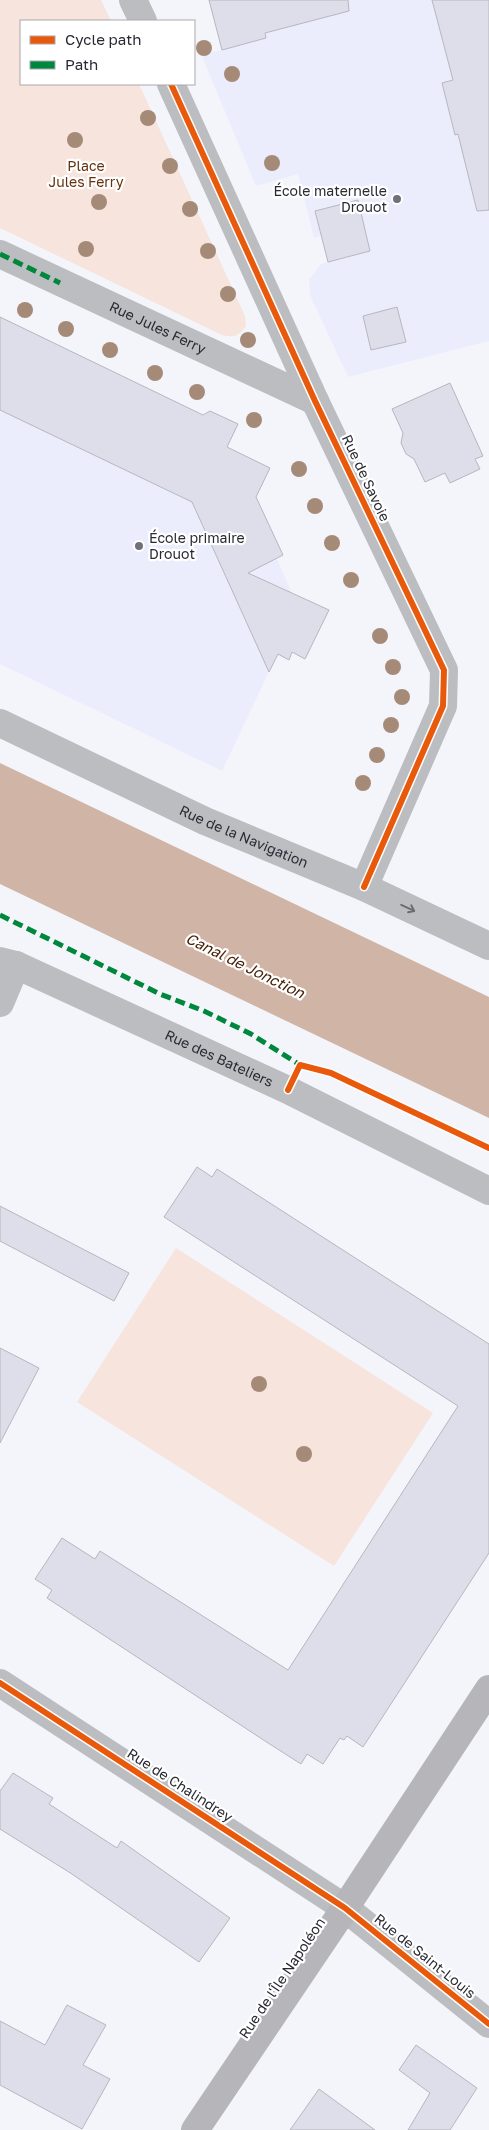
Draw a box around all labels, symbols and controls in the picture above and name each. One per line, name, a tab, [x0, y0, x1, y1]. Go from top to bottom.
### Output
legend	[20, 20, 195, 85]
text: Cycle path	[65, 30, 141, 48]
text: Path	[65, 55, 98, 73]
park label: Place Jules Ferry	[48, 157, 124, 190]
place label: École maternelle Drouot	[274, 182, 387, 215]
marker: École maternelle Drouot	[391, 193, 403, 205]
street label: Rue Jules Ferry	[107, 297, 209, 357]
street label: Rue de Savoie	[339, 432, 394, 524]
place label: École primaire Drouot	[149, 529, 245, 562]
marker: École primaire Drouot	[133, 540, 145, 552]
street label: Rue de la Navigation	[177, 801, 311, 871]
one-way arrow	[400, 903, 415, 913]
water label: Canal de Jonction	[183, 929, 308, 1002]
street label: Rue des Bateliers	[163, 1026, 276, 1090]
street label: Rue de Chalindrey	[124, 1744, 236, 1825]
street label: Rue de Saint-Louis	[371, 1910, 479, 2002]
street label: Rue de l'Île Napoléon	[235, 1914, 328, 2041]

